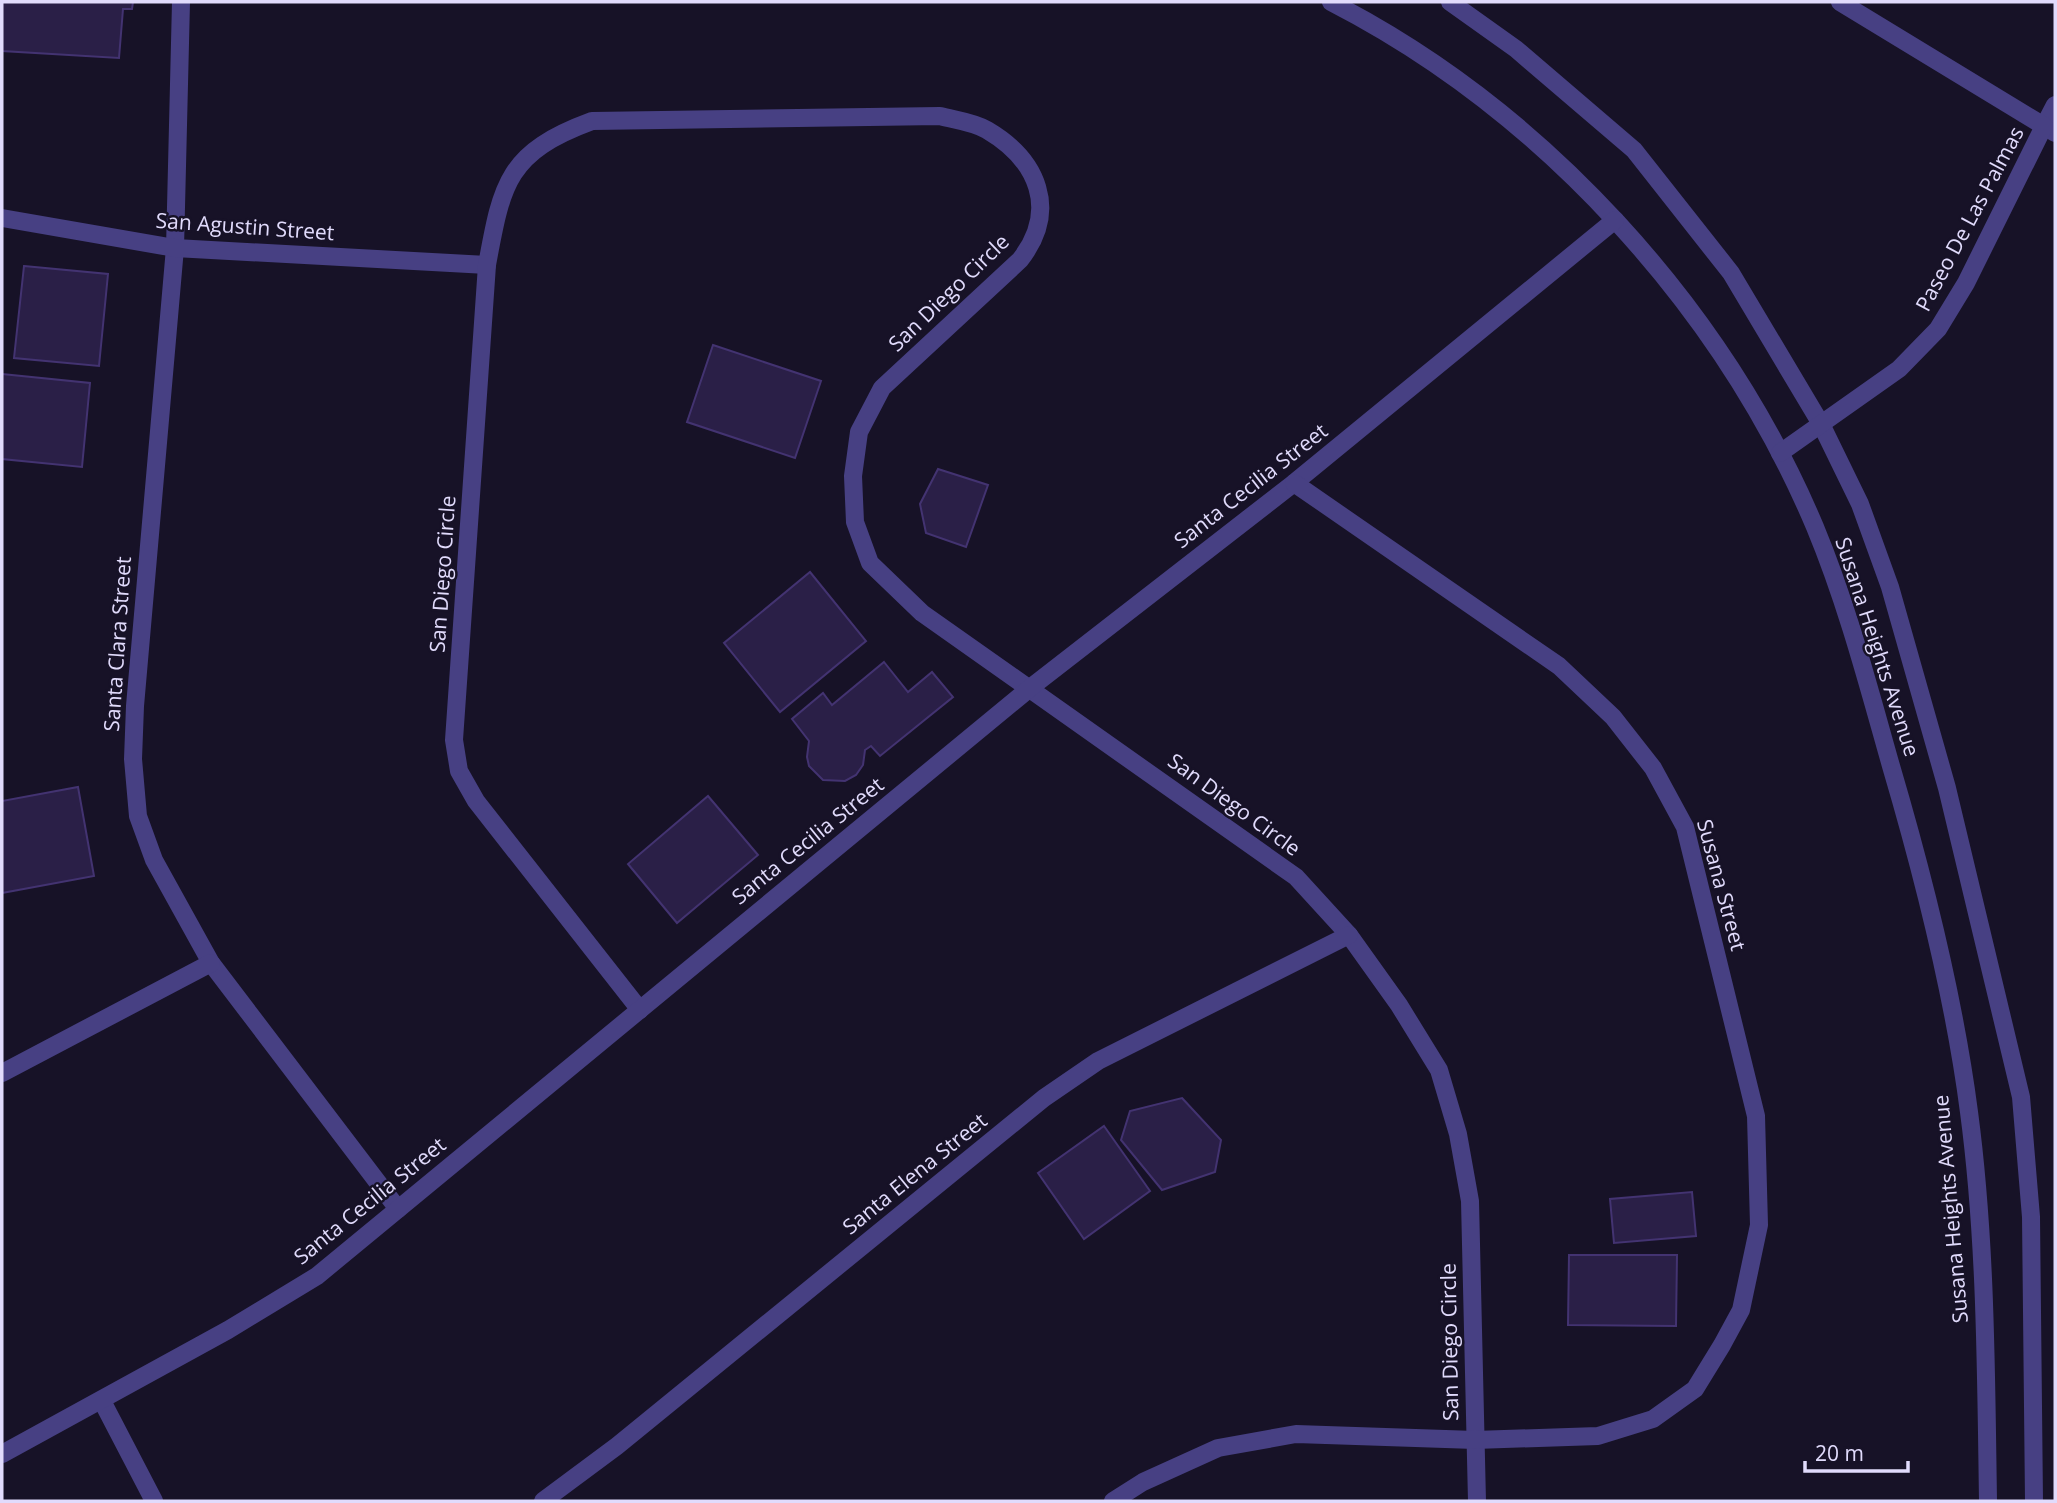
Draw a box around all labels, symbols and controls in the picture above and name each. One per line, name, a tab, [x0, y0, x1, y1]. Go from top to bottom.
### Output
street label: Paseo De Las Palmas	[1909, 121, 2030, 316]
street label: San Agustin Street	[155, 206, 335, 246]
street label: San Diego Circle	[882, 227, 1015, 357]
street label: Santa Cecilia Street	[1168, 416, 1333, 554]
street label: San Diego Circle	[423, 494, 461, 654]
street label: Susana Heights Avenue	[1829, 533, 1927, 760]
street label: Santa Clara Street	[97, 556, 137, 732]
street label: San Diego Circle	[1163, 747, 1307, 862]
street label: Santa Cecilia Street	[726, 770, 889, 910]
street label: Susana Street	[1691, 816, 1753, 953]
street label: Susana Heights Avenue	[1926, 1094, 1974, 1324]
street label: Santa Elena Street	[836, 1106, 992, 1240]
street label: Santa Cecilia Street	[288, 1130, 451, 1270]
street label: San Diego Circle	[1434, 1263, 1464, 1421]
scale bar	[1805, 1430, 1908, 1474]
text: 20 m	[1815, 1439, 1864, 1467]

